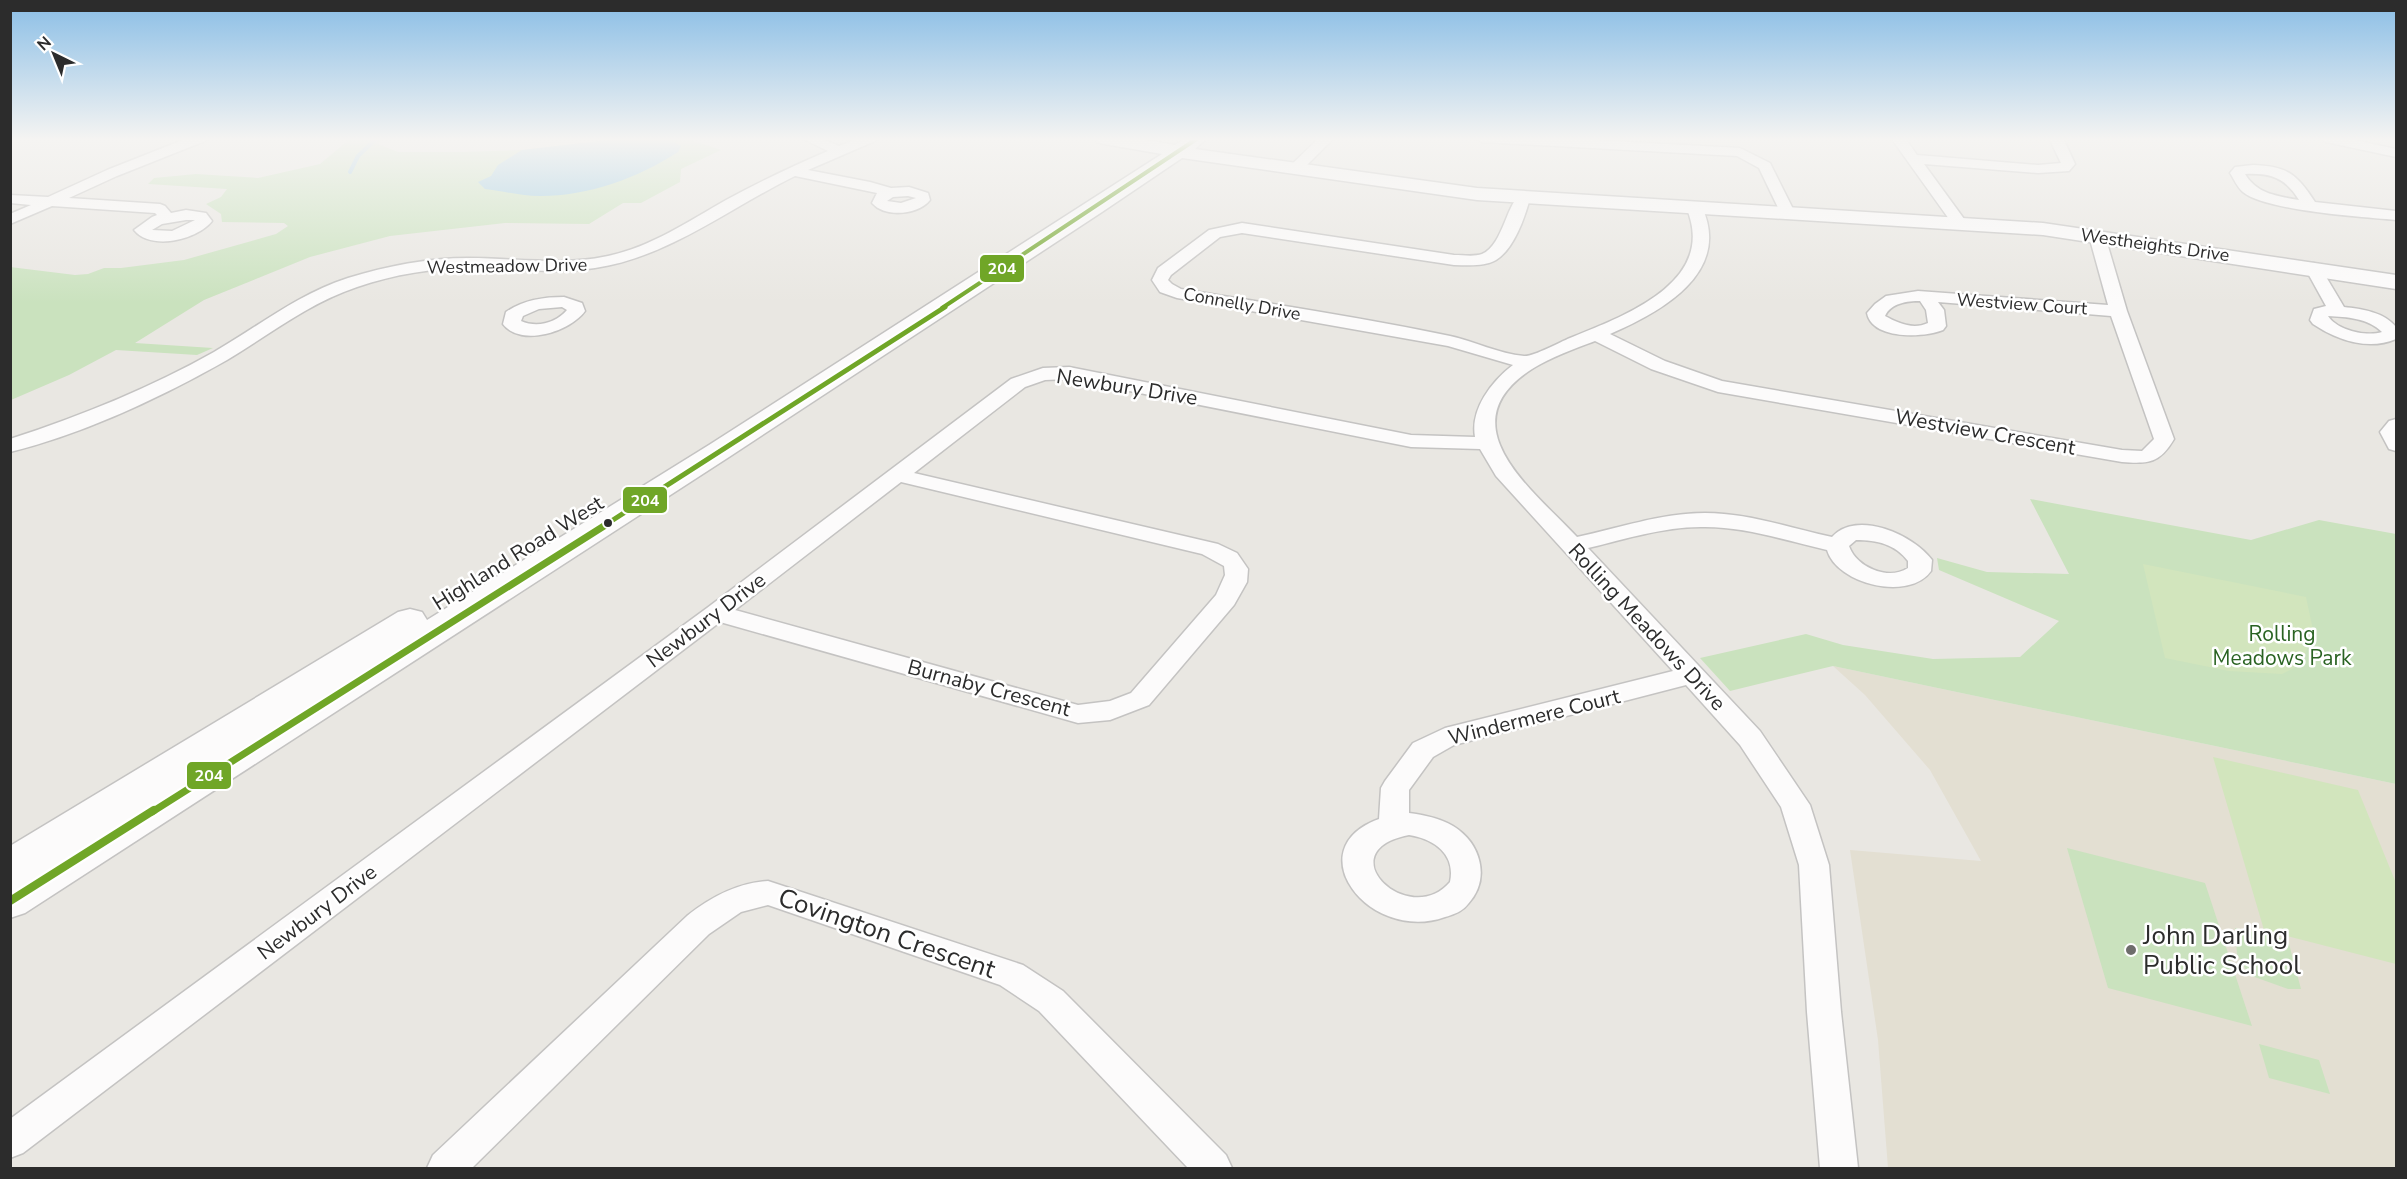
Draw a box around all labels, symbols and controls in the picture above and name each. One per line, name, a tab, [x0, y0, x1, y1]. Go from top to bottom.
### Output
north arrow	[24, 24, 84, 84]
text: N	[33, 32, 56, 56]
street label: Westheights Drive	[2079, 223, 2231, 267]
street label: Westmeadow Drive	[427, 253, 587, 279]
line badge: 204	[979, 254, 1025, 283]
text: 204	[988, 258, 1017, 280]
street label: Connelly Drive	[1182, 282, 1302, 326]
street label: Westview Court	[1956, 287, 2089, 321]
street label: Newbury Drive	[1054, 362, 1200, 412]
street label: Westview Crescent	[1892, 402, 2078, 462]
line badge: 204	[622, 486, 668, 514]
street label: Highland Road West	[427, 489, 609, 617]
text: 204	[631, 490, 660, 512]
unlabelled marker	[602, 517, 614, 529]
street label: Rolling Meadows Drive	[1562, 537, 1732, 717]
street label: Newbury Drive	[641, 566, 771, 674]
park label: Rolling Meadows Park	[2213, 620, 2352, 672]
street label: Burnaby Crescent	[904, 653, 1074, 723]
street label: Windermere Court	[1445, 682, 1624, 752]
line badge: 204	[186, 761, 232, 790]
text: 204	[195, 765, 224, 787]
street label: Newbury Drive	[252, 858, 382, 966]
street label: Covington Crescent	[774, 880, 1001, 987]
place label: John Darling Public School	[2142, 918, 2301, 983]
marker: John Darling Public School	[2124, 943, 2138, 957]

